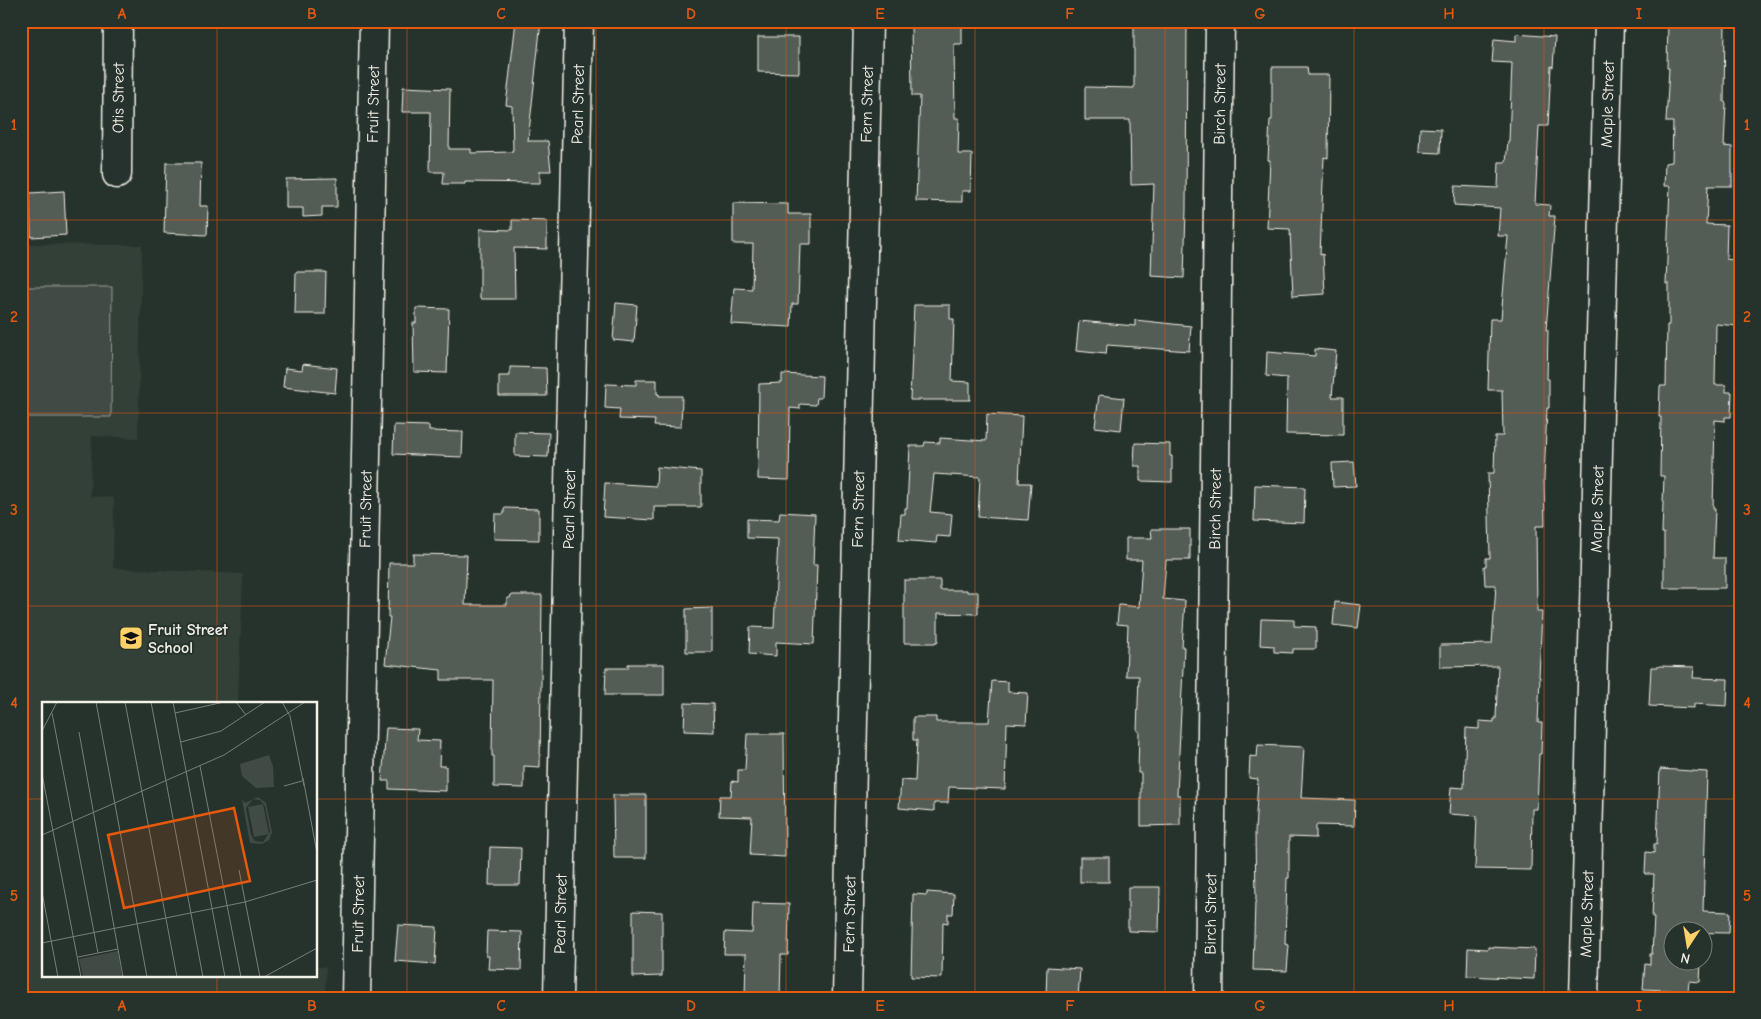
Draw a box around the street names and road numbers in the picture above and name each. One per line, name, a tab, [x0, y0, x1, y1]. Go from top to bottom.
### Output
street label: Maple Street	[1598, 60, 1618, 148]
street label: Otis Street	[109, 62, 128, 133]
street label: Birch Street	[1211, 63, 1230, 145]
street label: Pearl Street	[568, 64, 588, 144]
street label: Fruit Street	[364, 65, 383, 143]
street label: Fern Street	[857, 65, 877, 143]
street label: Maple Street	[1587, 465, 1608, 553]
street label: Birch Street	[1206, 468, 1225, 550]
street label: Pearl Street	[560, 469, 579, 549]
street label: Fruit Street	[356, 470, 376, 548]
street label: Fern Street	[849, 470, 868, 548]
street label: Maple Street	[1577, 870, 1597, 958]
street label: Pearl Street	[551, 873, 571, 954]
street label: Birch Street	[1201, 873, 1220, 955]
street label: Fruit Street	[349, 875, 368, 953]
street label: Fern Street	[840, 875, 860, 953]

